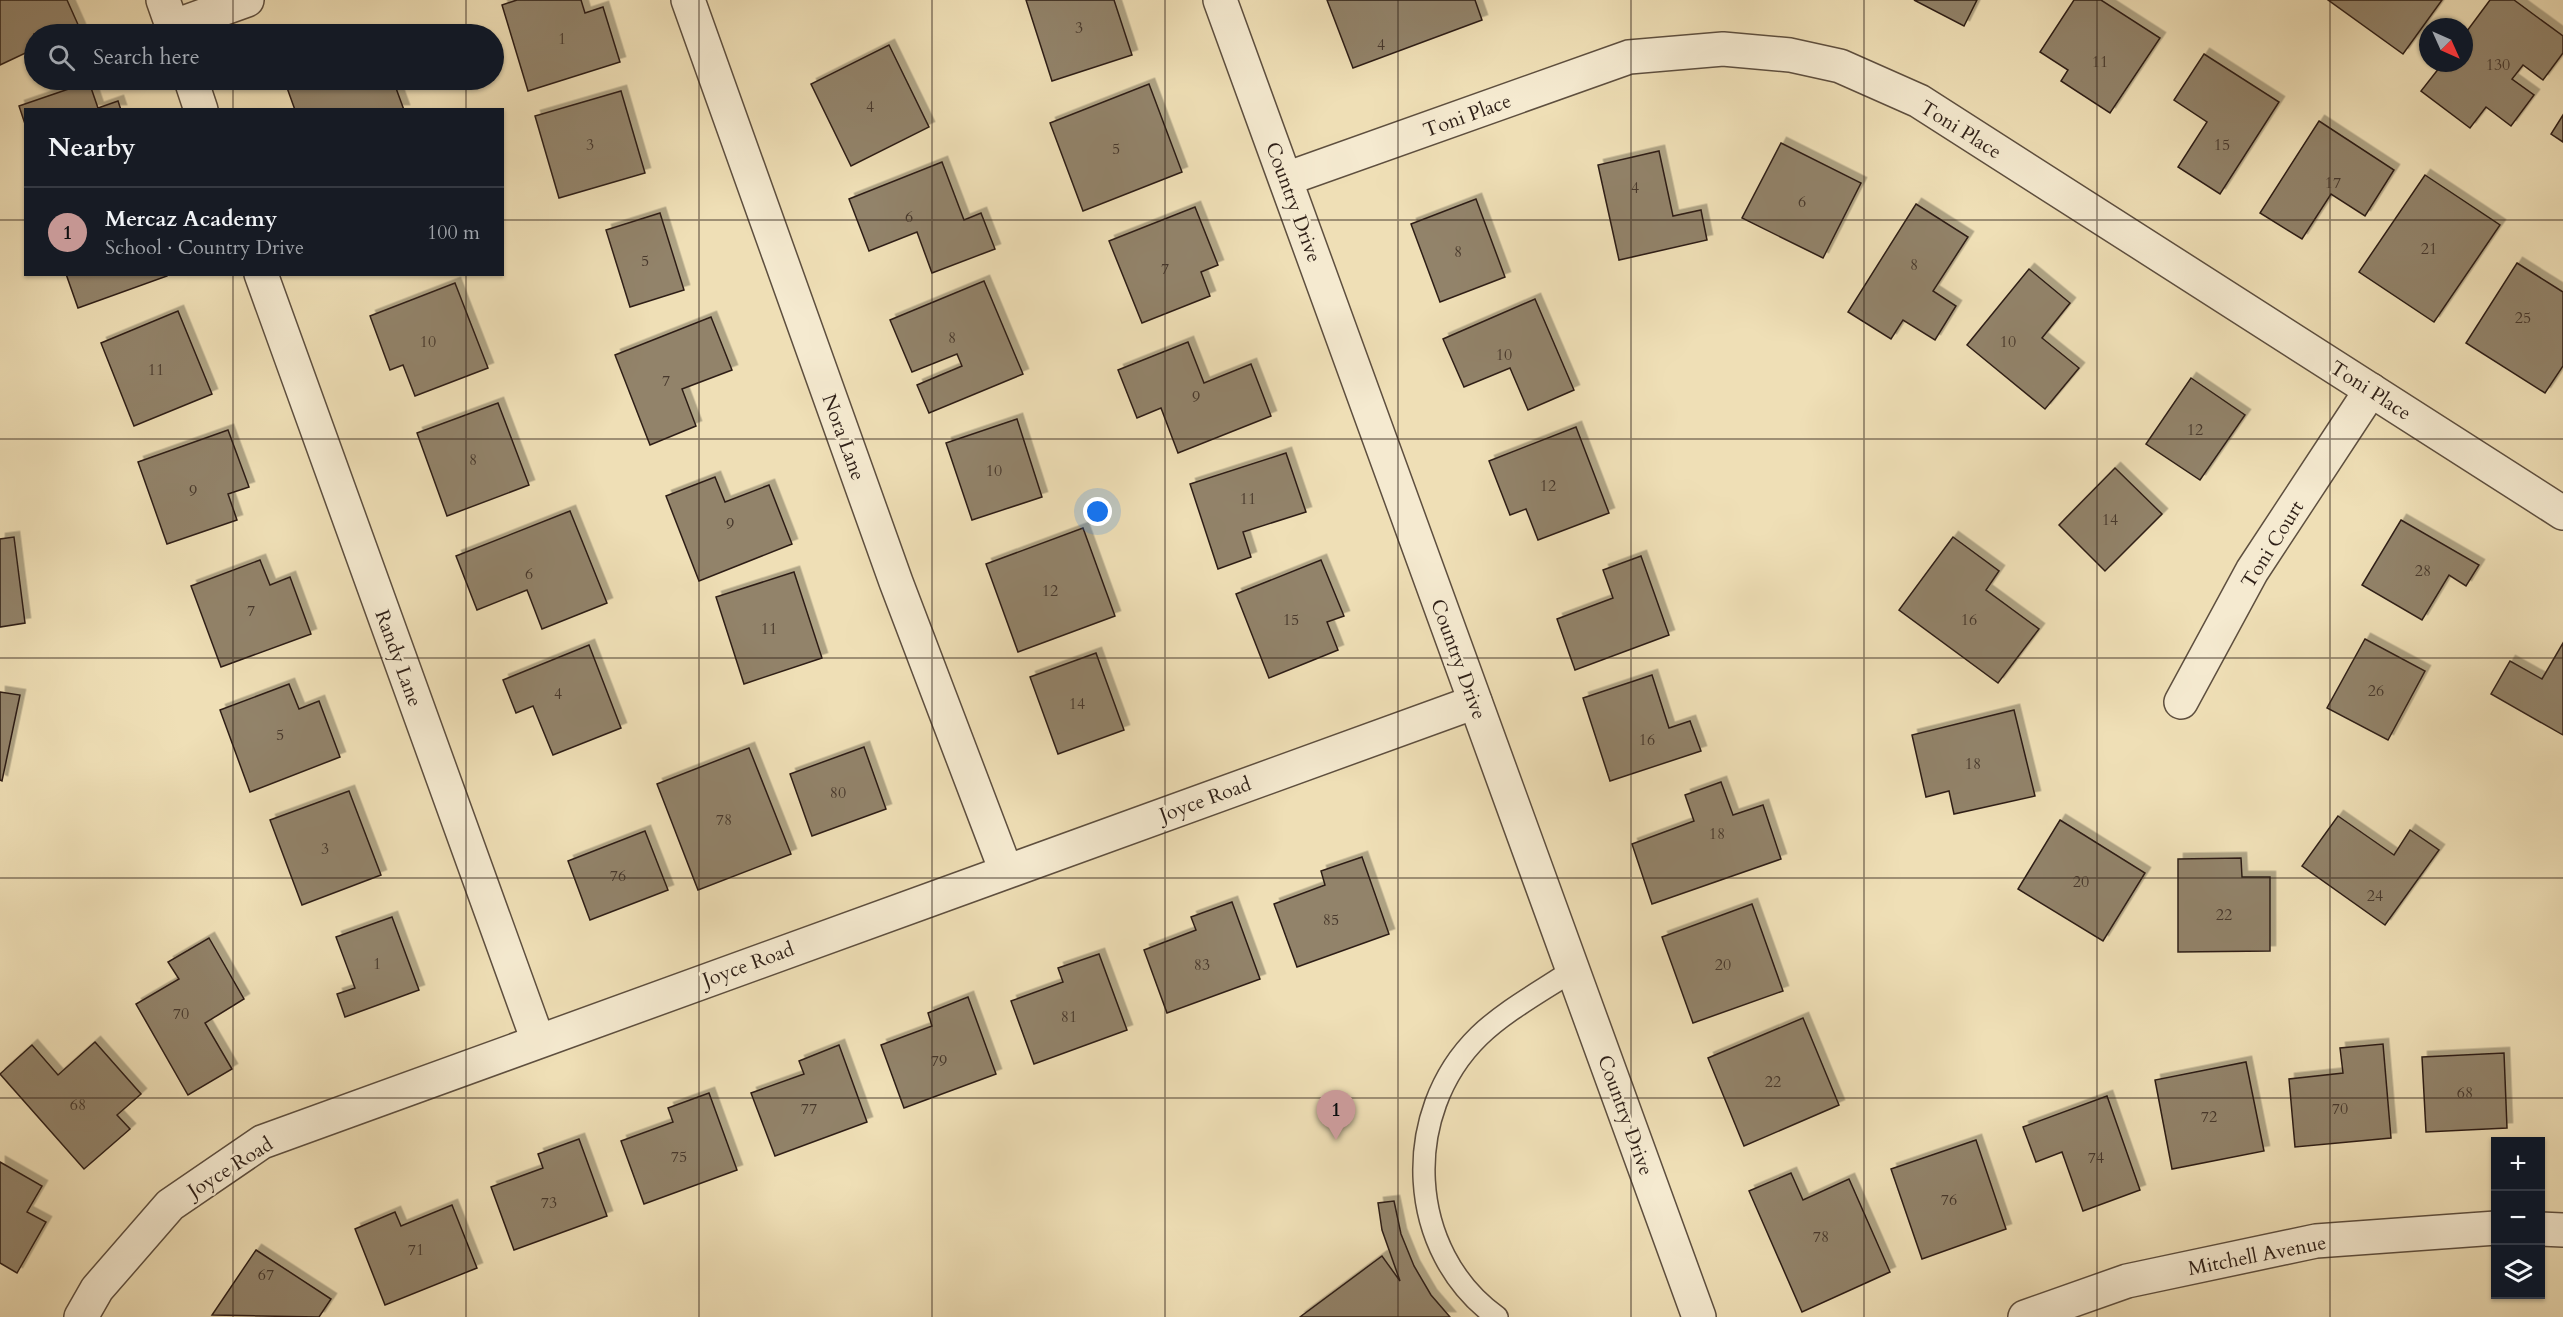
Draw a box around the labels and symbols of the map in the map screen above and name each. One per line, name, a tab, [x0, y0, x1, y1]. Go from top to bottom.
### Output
house number: 3	[1075, 17, 1083, 39]
north arrow	[2419, 18, 2473, 72]
house number: 1	[558, 28, 566, 50]
house number: 4	[1377, 34, 1385, 56]
house number: 11	[2092, 51, 2108, 73]
house number: 130	[2486, 54, 2510, 76]
street label: Toni Place	[1420, 87, 1515, 144]
street label: Toni Place	[1915, 94, 2007, 165]
house number: 4	[866, 96, 874, 118]
house number: 3	[586, 134, 594, 156]
house number: 15	[2214, 134, 2230, 156]
house number: 5	[1112, 138, 1120, 160]
street label: Country Drive	[1259, 138, 1328, 266]
house number: 17	[2325, 172, 2341, 194]
house number: 4	[1631, 177, 1639, 199]
house number: 6	[1798, 191, 1806, 213]
house number: 6	[905, 206, 913, 228]
house number: 21	[2421, 238, 2437, 260]
house number: 8	[1454, 241, 1462, 263]
house number: 5	[641, 250, 649, 272]
house number: 8	[1910, 254, 1918, 276]
house number: 7	[1161, 258, 1169, 280]
house number: 25	[2515, 307, 2531, 329]
house number: 8	[948, 327, 956, 349]
house number: 10	[420, 331, 436, 353]
house number: 10	[2000, 331, 2016, 353]
house number: 10	[1496, 344, 1512, 366]
street label: Toni Place	[2325, 354, 2416, 427]
house number: 11	[148, 359, 164, 381]
house number: 7	[662, 370, 670, 392]
house number: 9	[1192, 386, 1200, 408]
street label: Nora Lane	[815, 390, 872, 484]
house number: 12	[2187, 419, 2203, 441]
house number: 8	[469, 449, 477, 471]
house number: 10	[986, 460, 1002, 482]
house number: 12	[1540, 475, 1556, 497]
house number: 9	[189, 480, 197, 502]
house number: 11	[1240, 488, 1256, 510]
street label: Toni Court	[2235, 495, 2310, 593]
your location	[1083, 497, 1112, 526]
house number: 14	[2102, 509, 2118, 531]
house number: 9	[726, 513, 734, 535]
house number: 28	[2415, 560, 2431, 582]
house number: 6	[525, 563, 533, 585]
house number: 12	[1042, 580, 1058, 602]
street label: Country Drive	[1424, 595, 1493, 723]
house number: 7	[247, 600, 255, 622]
street label: Randy Lane	[368, 606, 429, 711]
house number: 15	[1283, 609, 1299, 631]
house number: 16	[1961, 609, 1977, 631]
house number: 11	[761, 618, 777, 640]
house number: 26	[2368, 680, 2384, 702]
house number: 4	[554, 683, 562, 705]
house number: 14	[1069, 693, 1085, 715]
house number: 5	[276, 724, 284, 746]
house number: 16	[1639, 729, 1655, 751]
house number: 18	[1965, 753, 1981, 775]
street label: Joyce Road	[1153, 770, 1255, 830]
house number: 80	[830, 782, 846, 804]
house number: 78	[716, 809, 732, 831]
house number: 18	[1709, 823, 1725, 845]
house number: 3	[321, 838, 329, 860]
house number: 76	[610, 865, 626, 887]
house number: 20	[2073, 871, 2089, 893]
house number: 24	[2367, 885, 2383, 907]
house number: 22	[2216, 904, 2232, 926]
house number: 85	[1323, 909, 1339, 931]
street label: Joyce Road	[696, 935, 798, 995]
house number: 1	[373, 953, 381, 975]
house number: 83	[1194, 954, 1210, 976]
house number: 20	[1715, 954, 1731, 976]
house number: 70	[173, 1003, 189, 1025]
house number: 81	[1061, 1006, 1077, 1028]
house number: 79	[931, 1050, 947, 1072]
street label: Country Drive	[1591, 1051, 1660, 1179]
house number: 22	[1765, 1071, 1781, 1093]
house number: 68	[2457, 1082, 2473, 1104]
pin: 1	[1316, 1090, 1356, 1140]
house number: 68	[70, 1094, 86, 1116]
house number: 77	[801, 1098, 817, 1120]
house number: 70	[2332, 1098, 2348, 1120]
house number: 72	[2201, 1106, 2217, 1128]
street label: Joyce Road	[180, 1130, 278, 1206]
house number: 75	[671, 1146, 687, 1168]
house number: 74	[2088, 1147, 2104, 1169]
house number: 76	[1941, 1189, 1957, 1211]
house number: 73	[541, 1192, 557, 1214]
house number: 78	[1813, 1226, 1829, 1248]
street label: Mitchell Avenue	[2186, 1229, 2329, 1282]
house number: 71	[408, 1239, 424, 1261]
house number: 67	[258, 1264, 274, 1286]

